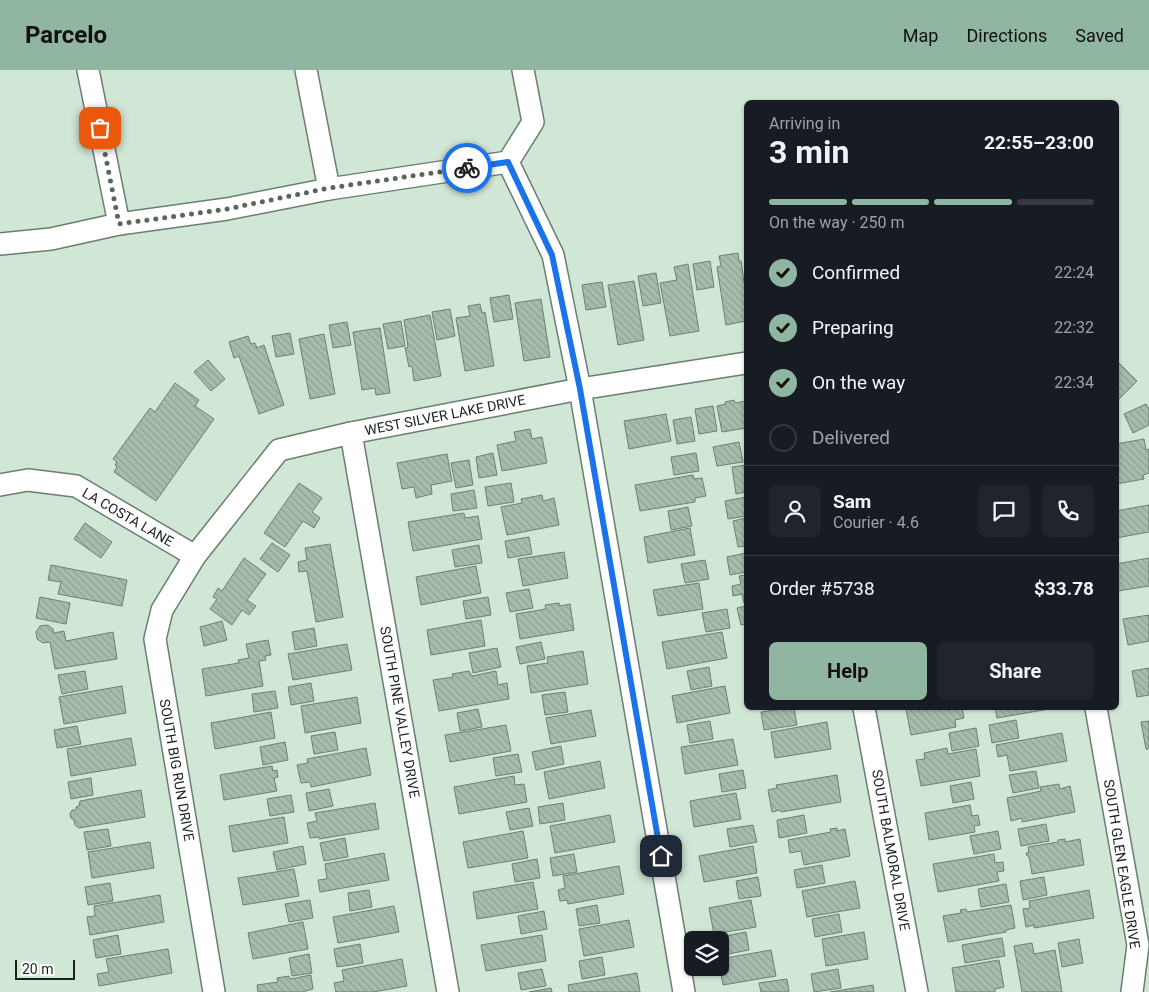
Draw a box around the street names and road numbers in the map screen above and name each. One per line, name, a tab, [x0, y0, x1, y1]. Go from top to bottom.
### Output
street label: WEST SILVER LAKE DRIVE	[363, 392, 527, 438]
street label: LA COSTA LANE	[80, 484, 176, 550]
street label: SOUTH PINE VALLEY DRIVE	[377, 625, 423, 799]
street label: SOUTH BIG RUN DRIVE	[157, 698, 197, 842]
street label: SOUTH BALMORAL DRIVE	[869, 768, 913, 932]
street label: SOUTH GLEN EAGLE DRIVE	[1101, 778, 1143, 950]

